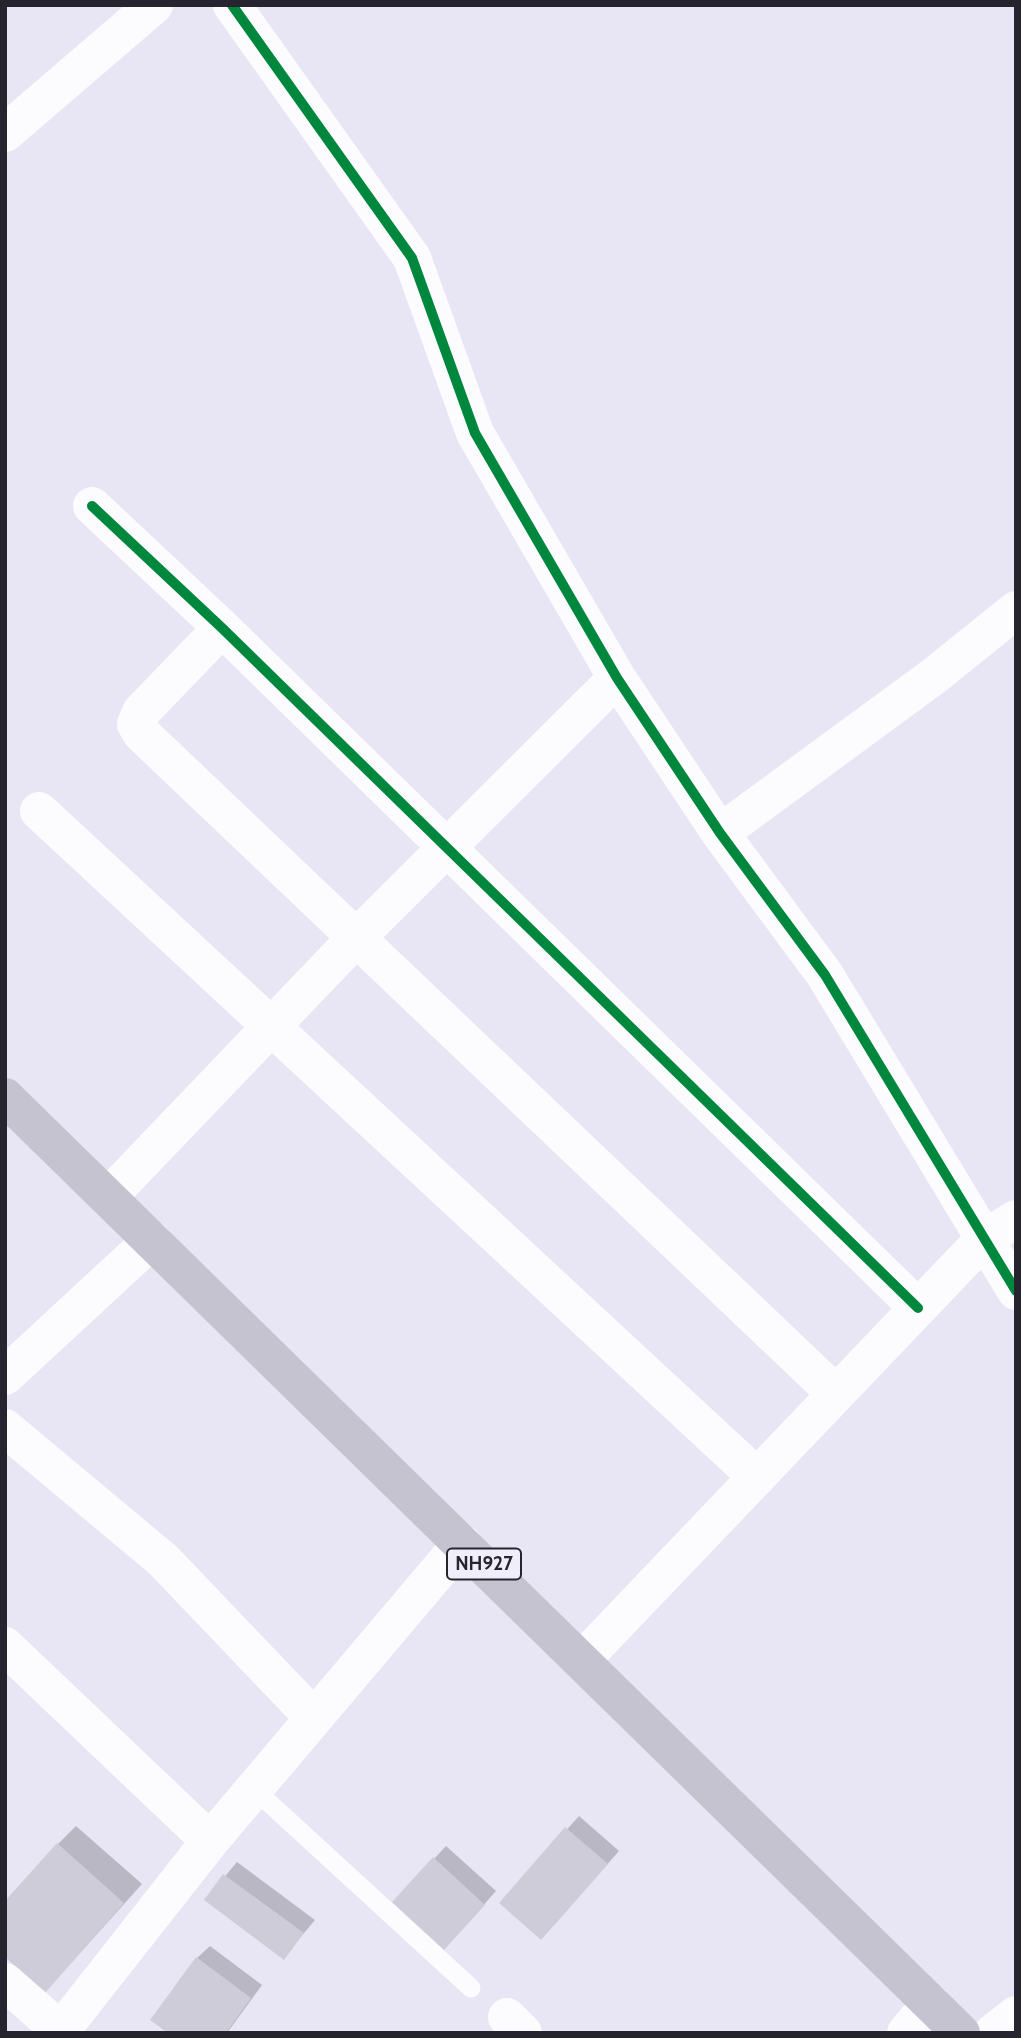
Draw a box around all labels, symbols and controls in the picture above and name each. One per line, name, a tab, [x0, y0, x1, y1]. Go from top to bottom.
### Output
road number: NH927	[447, 1548, 521, 1580]

